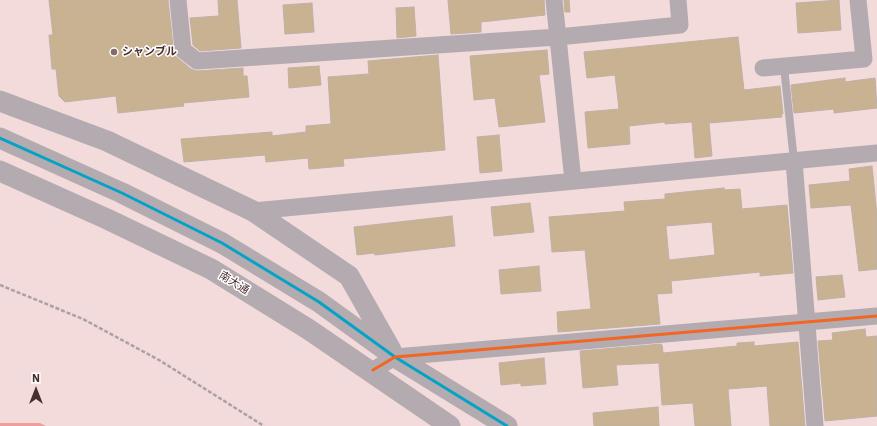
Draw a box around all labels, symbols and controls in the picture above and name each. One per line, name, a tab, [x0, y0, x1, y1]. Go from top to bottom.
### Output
place label: シャンブル	[122, 45, 177, 59]
marker: シャンブル	[109, 47, 119, 57]
street label: 南大通	[217, 269, 251, 297]
north arrow	[16, 370, 56, 410]
text: N	[32, 371, 40, 385]

